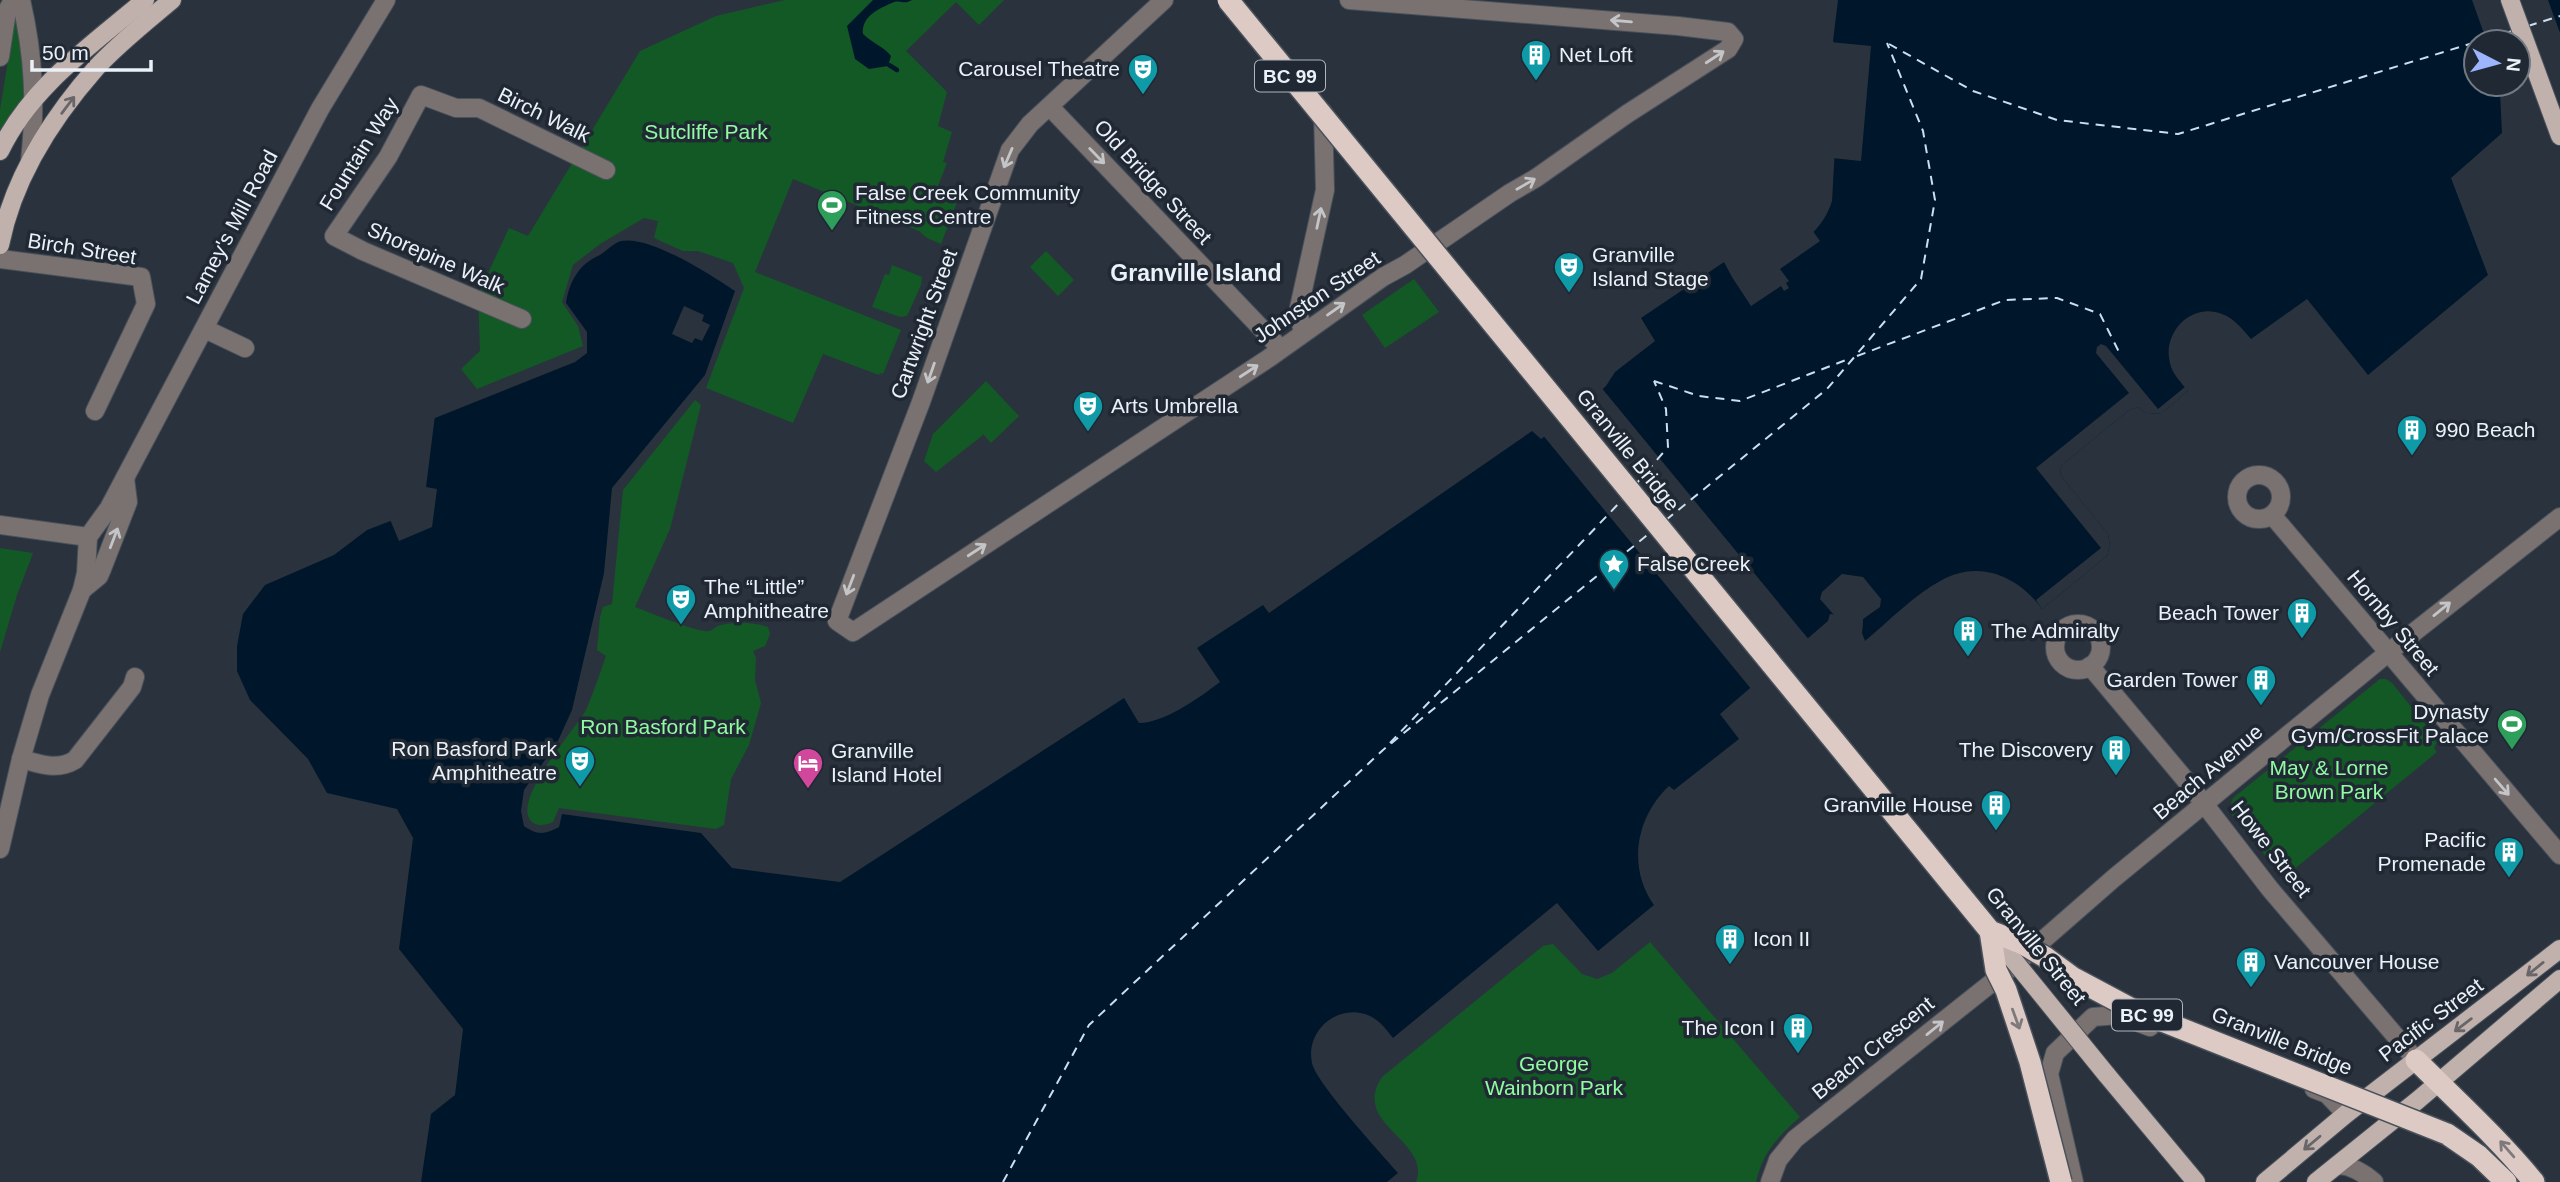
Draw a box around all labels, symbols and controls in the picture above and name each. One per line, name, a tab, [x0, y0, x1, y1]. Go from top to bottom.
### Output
one-way arrow	[1610, 14, 1633, 27]
scale bar	[32, 28, 150, 72]
north arrow	[2462, 28, 2532, 98]
building icon: Net Loft	[1519, 38, 1553, 82]
text: 50 m	[42, 41, 89, 64]
place label: Net Loft	[1559, 43, 1633, 66]
one-way arrow	[1704, 50, 1724, 64]
theatre icon: Carousel Theatre	[1126, 52, 1160, 96]
place label: Carousel Theatre	[958, 57, 1120, 80]
text: N	[2502, 57, 2525, 73]
road number: BC 99	[1255, 60, 1325, 92]
street label: Birch Walk	[494, 82, 594, 147]
street label: Fountain Way	[315, 93, 403, 214]
one-way arrow	[60, 96, 75, 115]
street label: Old Bridge Street	[1090, 115, 1217, 249]
park label: Sutcliffe Park	[644, 120, 768, 143]
street label: Lamey's Mill Road	[181, 146, 282, 308]
one-way arrow	[1000, 147, 1013, 169]
one-way arrow	[1089, 147, 1106, 164]
one-way arrow	[1515, 177, 1536, 190]
place label: False Creek Community Fitness Centre	[855, 181, 1081, 228]
sports icon: False Creek Community Fitness Centre	[815, 188, 849, 232]
one-way arrow	[1313, 207, 1327, 230]
street label: Shorepine Walk	[364, 217, 509, 298]
street label: Birch Street	[26, 229, 138, 268]
place label: Granville Island Stage	[1592, 243, 1709, 290]
street label: Cartwright Street	[886, 246, 961, 402]
street label: Johnston Street	[1249, 246, 1384, 347]
theatre icon: Granville Island Stage	[1552, 250, 1586, 294]
district label: Granville Island	[1110, 260, 1282, 286]
one-way arrow	[1326, 302, 1346, 316]
one-way arrow	[924, 361, 936, 383]
one-way arrow	[1238, 363, 1258, 377]
street label: Granville Bridge	[1572, 384, 1684, 515]
theatre icon: Arts Umbrella	[1071, 389, 1105, 433]
place label: Arts Umbrella	[1111, 394, 1239, 417]
building icon: 990 Beach	[2395, 413, 2429, 457]
place label: 990 Beach	[2435, 418, 2535, 441]
one-way arrow	[109, 528, 121, 549]
one-way arrow	[967, 543, 986, 557]
place icon: False Creek	[1597, 547, 1631, 591]
place label: False Creek	[1637, 552, 1751, 575]
street label: Hornby Street	[2343, 566, 2444, 680]
one-way arrow	[843, 574, 856, 596]
place label: The “Little” Amphitheatre	[704, 575, 829, 622]
theatre icon: The “Little” Amphitheatre	[664, 582, 698, 626]
building icon: Beach Tower	[2285, 596, 2319, 640]
place label: Beach Tower	[2158, 601, 2279, 624]
one-way arrow	[2433, 602, 2451, 617]
building icon: The Admiralty	[1951, 614, 1985, 658]
place label: The Admiralty	[1991, 619, 2120, 642]
building icon: Garden Tower	[2244, 663, 2278, 707]
place label: Garden Tower	[2106, 668, 2238, 691]
place label: Dynasty Gym/CrossFit Palace	[2291, 700, 2489, 747]
sports icon: Dynasty Gym/CrossFit Palace	[2495, 707, 2529, 751]
park label: Ron Basford Park	[580, 715, 746, 738]
street label: Beach Avenue	[2149, 719, 2267, 824]
building icon: The Discovery	[2099, 733, 2133, 777]
place label: Ron Basford Park Amphitheatre	[391, 737, 557, 784]
place label: The Discovery	[1959, 738, 2094, 761]
place label: Granville Island Hotel	[831, 739, 942, 786]
theatre icon: Ron Basford Park Amphitheatre	[563, 744, 597, 788]
hotel icon: Granville Island Hotel	[791, 746, 825, 790]
park label: May & Lorne Brown Park	[2269, 756, 2389, 803]
one-way arrow	[2494, 778, 2510, 796]
building icon: Granville House	[1979, 788, 2013, 832]
place label: Granville House	[1824, 793, 1973, 816]
street label: Howe Street	[2227, 796, 2316, 901]
place label: Pacific Promenade	[2377, 828, 2486, 875]
building icon: Pacific Promenade	[2492, 835, 2526, 879]
street label: Granville Street	[1982, 882, 2091, 1009]
building icon: Icon II	[1713, 922, 1747, 966]
place label: Icon II	[1753, 927, 1810, 950]
building icon: Vancouver House	[2234, 945, 2268, 989]
place label: Vancouver House	[2274, 950, 2439, 973]
one-way arrow	[2526, 962, 2544, 977]
street label: Pacific Street	[2374, 973, 2487, 1066]
street label: Beach Crescent	[1807, 992, 1938, 1104]
road number: BC 99	[2112, 1000, 2182, 1030]
street label: Granville Bridge	[2209, 1002, 2356, 1079]
one-way arrow	[2011, 1008, 2024, 1029]
building icon: The Icon I	[1781, 1011, 1815, 1055]
place label: The Icon I	[1682, 1016, 1775, 1039]
one-way arrow	[2454, 1018, 2472, 1033]
one-way arrow	[1925, 1021, 1944, 1036]
park label: George Wainborn Park	[1485, 1052, 1624, 1099]
one-way arrow	[2304, 1135, 2322, 1151]
one-way arrow	[2499, 1140, 2515, 1158]

